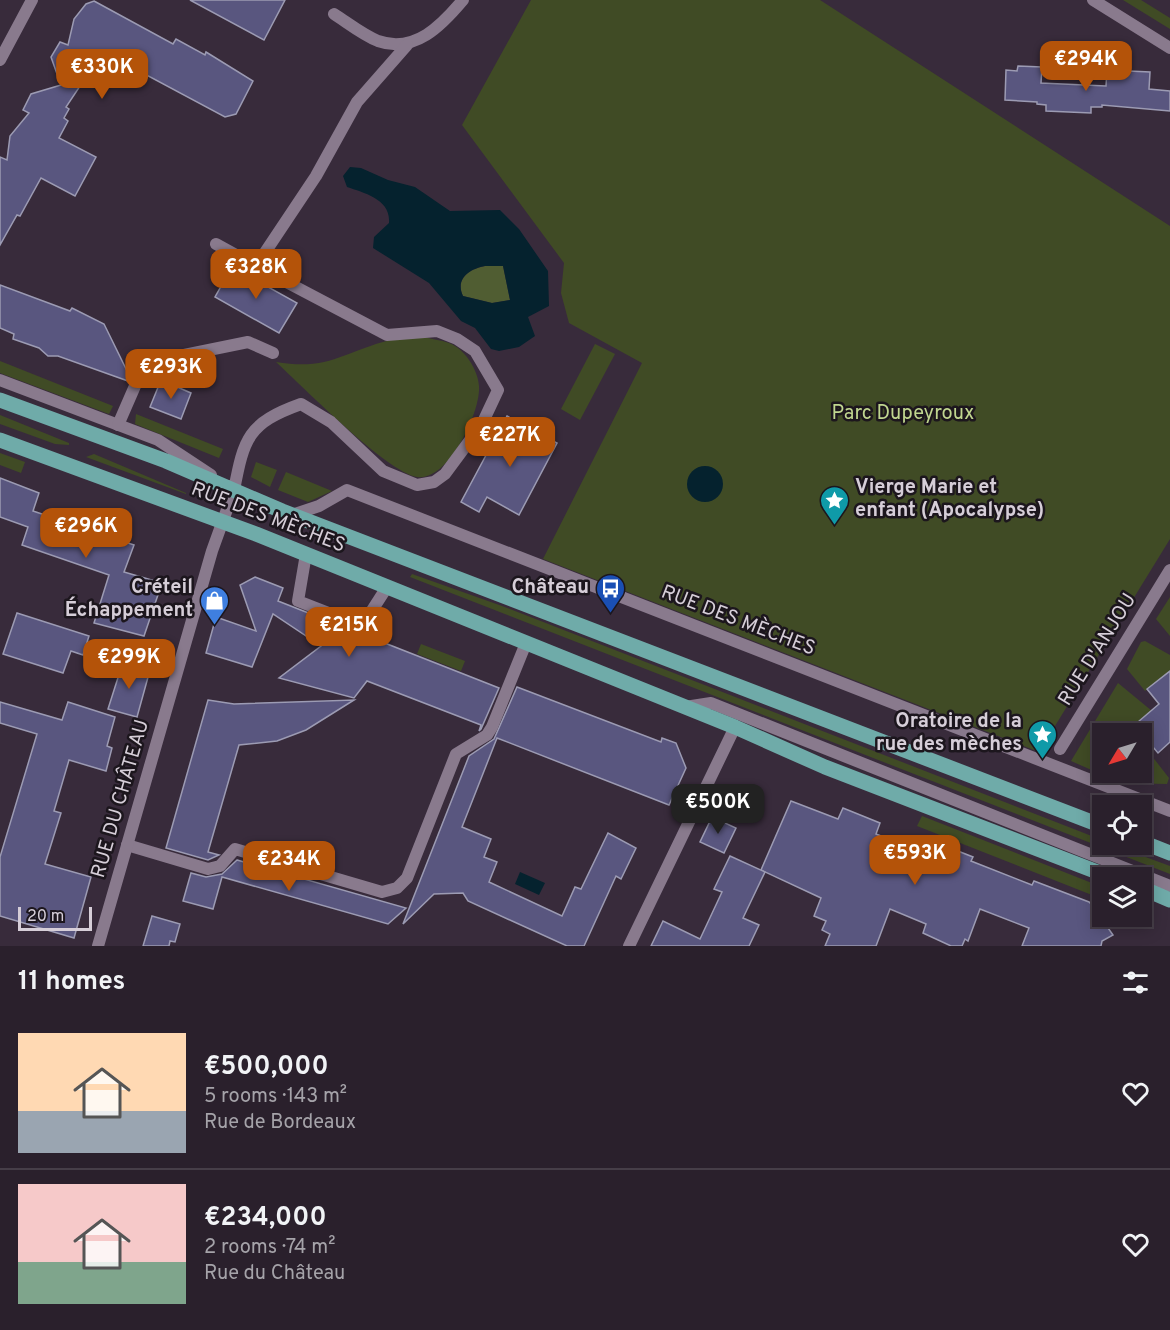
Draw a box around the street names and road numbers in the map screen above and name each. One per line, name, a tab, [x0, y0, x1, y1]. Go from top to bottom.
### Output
street label: RUE DES MÈCHES	[187, 475, 350, 559]
street label: RUE DES MÈCHES	[657, 578, 820, 662]
street label: RUE D'ANJOU	[1053, 589, 1143, 711]
street label: RUE DU CHÂTEAU	[84, 716, 156, 881]

